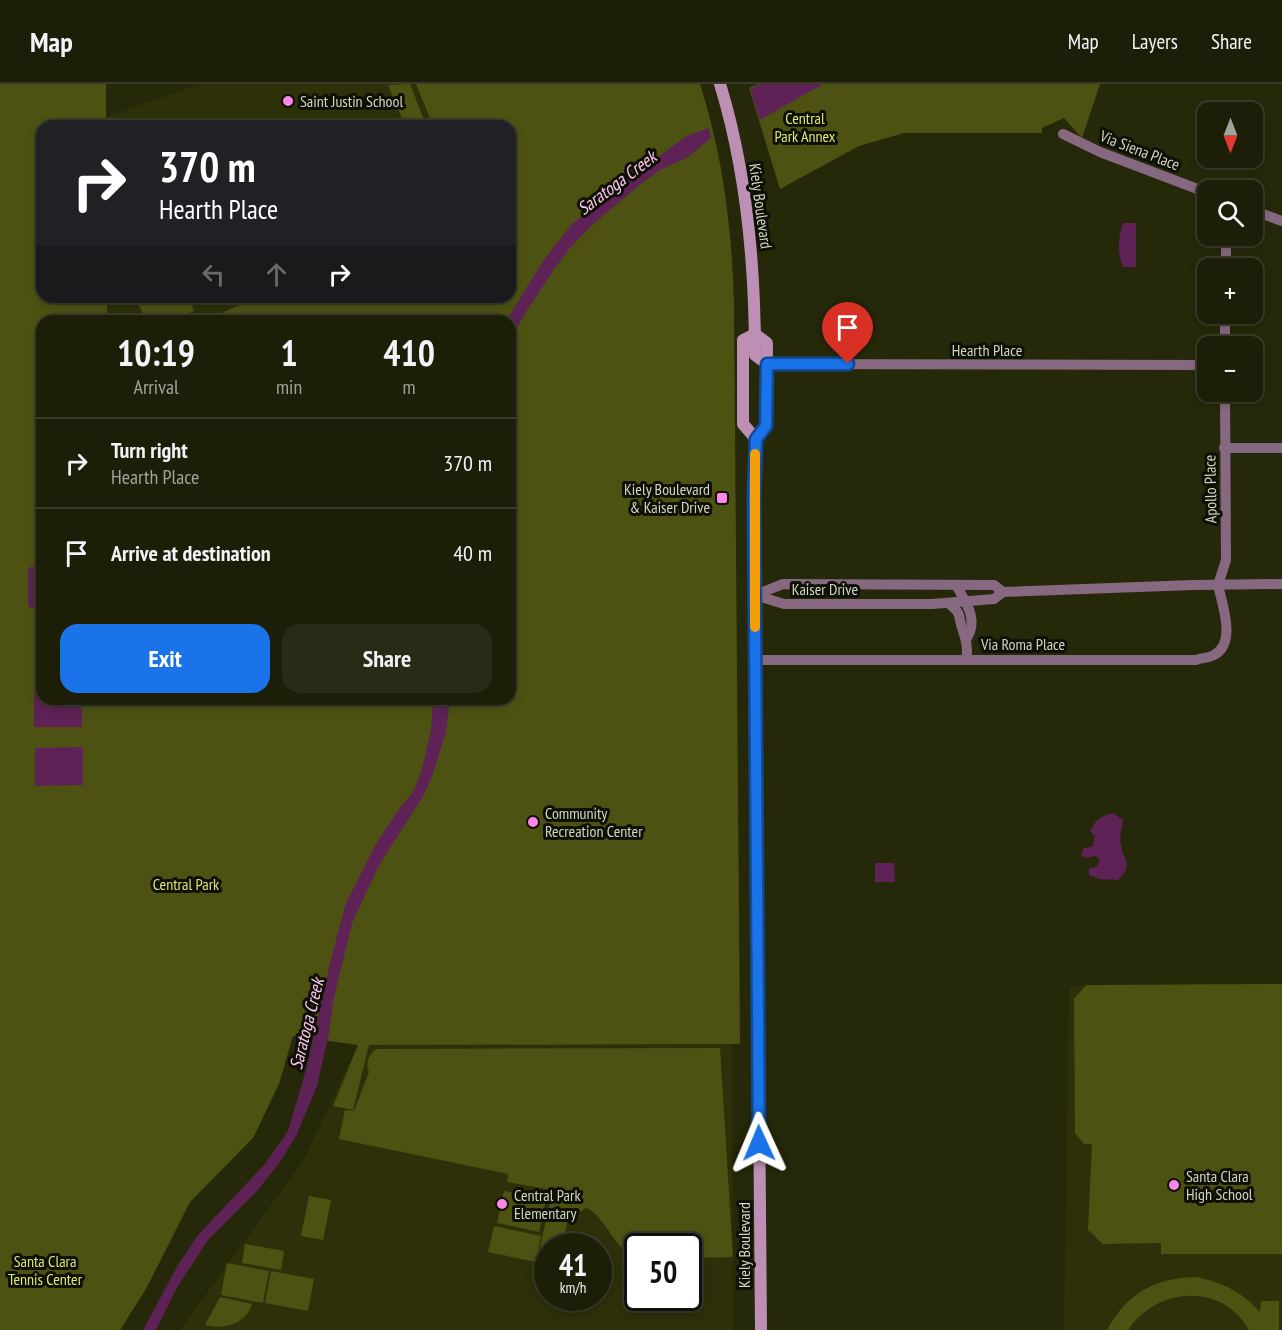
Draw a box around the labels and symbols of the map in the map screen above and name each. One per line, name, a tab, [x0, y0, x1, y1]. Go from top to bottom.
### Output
place label: Saint Justin School	[300, 91, 403, 111]
marker: Saint Justin School	[281, 94, 295, 108]
north arrow	[1197, 102, 1263, 168]
park label: Central Park Annex	[775, 108, 836, 146]
street label: Via Siena Place	[1096, 125, 1183, 174]
water label: Saratoga Creek	[573, 144, 662, 220]
street label: Kiely Boulevard	[745, 162, 777, 250]
pin	[822, 302, 873, 364]
street label: Hearth Place	[952, 340, 1022, 360]
street label: Apollo Place	[1199, 455, 1221, 523]
place label: Kiely Boulevard & Kaiser Drive	[624, 479, 710, 517]
marker: Kiely Boulevard & Kaiser Drive	[715, 491, 729, 505]
street label: Kaiser Drive	[792, 579, 858, 599]
street label: Via Roma Place	[980, 634, 1065, 654]
place label: Community Recreation Center	[545, 803, 643, 841]
marker: Community Recreation Center	[526, 815, 540, 829]
park label: Central Park	[153, 874, 220, 894]
water label: Saratoga Creek	[284, 974, 329, 1072]
position arrow	[727, 1111, 791, 1175]
place label: Santa Clara High School	[1186, 1166, 1253, 1204]
marker: Santa Clara High School	[1167, 1178, 1181, 1192]
place label: Central Park Elementary	[514, 1185, 581, 1223]
marker: Central Park Elementary	[495, 1197, 509, 1211]
street label: Kiely Boulevard	[734, 1202, 754, 1288]
speed limit sign: 50	[624, 1233, 702, 1311]
park label: Santa Clara Tennis Center	[8, 1251, 83, 1289]

